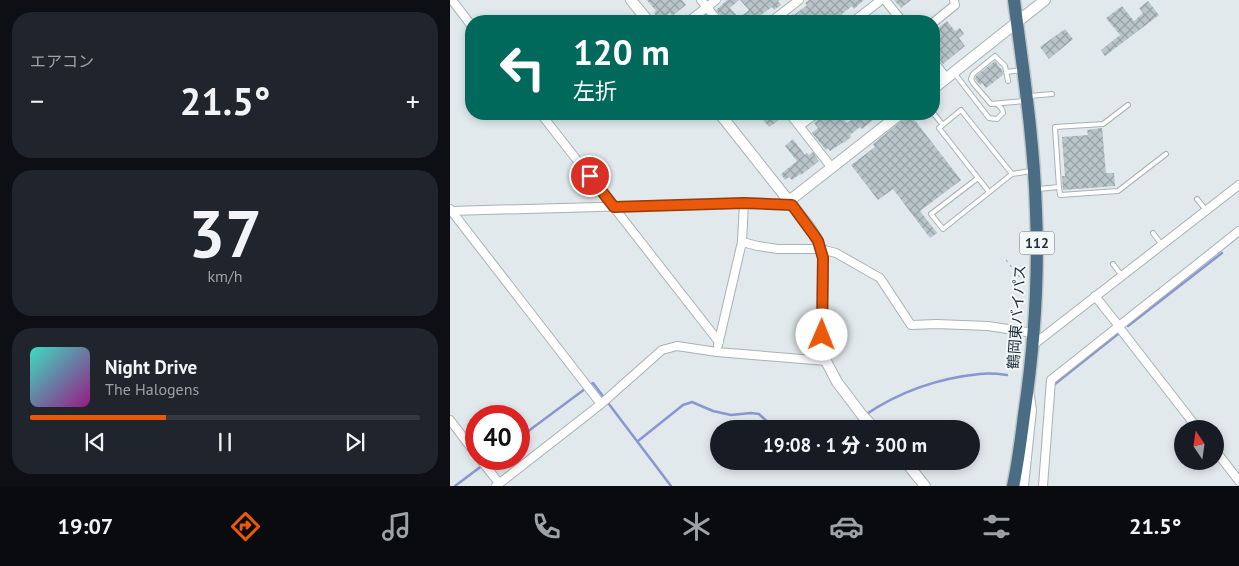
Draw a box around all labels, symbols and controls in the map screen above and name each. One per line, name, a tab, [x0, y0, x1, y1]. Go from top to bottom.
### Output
text: 120 m	[573, 29, 670, 75]
icon: left	[490, 35, 555, 100]
text: エアコン	[30, 51, 94, 71]
text: 21.5°	[180, 76, 270, 125]
text: 左折	[573, 77, 617, 105]
text: −	[30, 82, 44, 119]
text: +	[406, 82, 420, 119]
pin	[569, 155, 611, 197]
icon: arrive	[576, 162, 604, 190]
text: 37	[188, 191, 262, 275]
road number: 112	[1020, 232, 1054, 254]
street label: 鶴岡東バイパス	[1003, 264, 1030, 370]
text: km/h	[207, 266, 243, 286]
position arrow	[795, 308, 847, 360]
text: Night Drive	[105, 355, 197, 379]
text: The Halogens	[105, 379, 199, 399]
speed limit sign: 40	[465, 405, 530, 470]
north arrow	[1174, 420, 1224, 470]
map controls	[1174, 420, 1224, 470]
icon: previous	[81, 428, 109, 456]
icon: pause	[211, 428, 239, 456]
icon: next	[341, 428, 369, 456]
text: 19:08 · 1 分 · 300 m	[763, 433, 927, 457]
icon: directions	[228, 509, 263, 544]
icon: music	[379, 509, 414, 544]
icon: phone	[529, 509, 564, 544]
icon: climate	[679, 509, 714, 544]
icon: car	[829, 509, 864, 544]
icon: filters	[979, 509, 1014, 544]
text: 19:07	[58, 512, 113, 540]
text: 21.5°	[1129, 512, 1181, 540]

